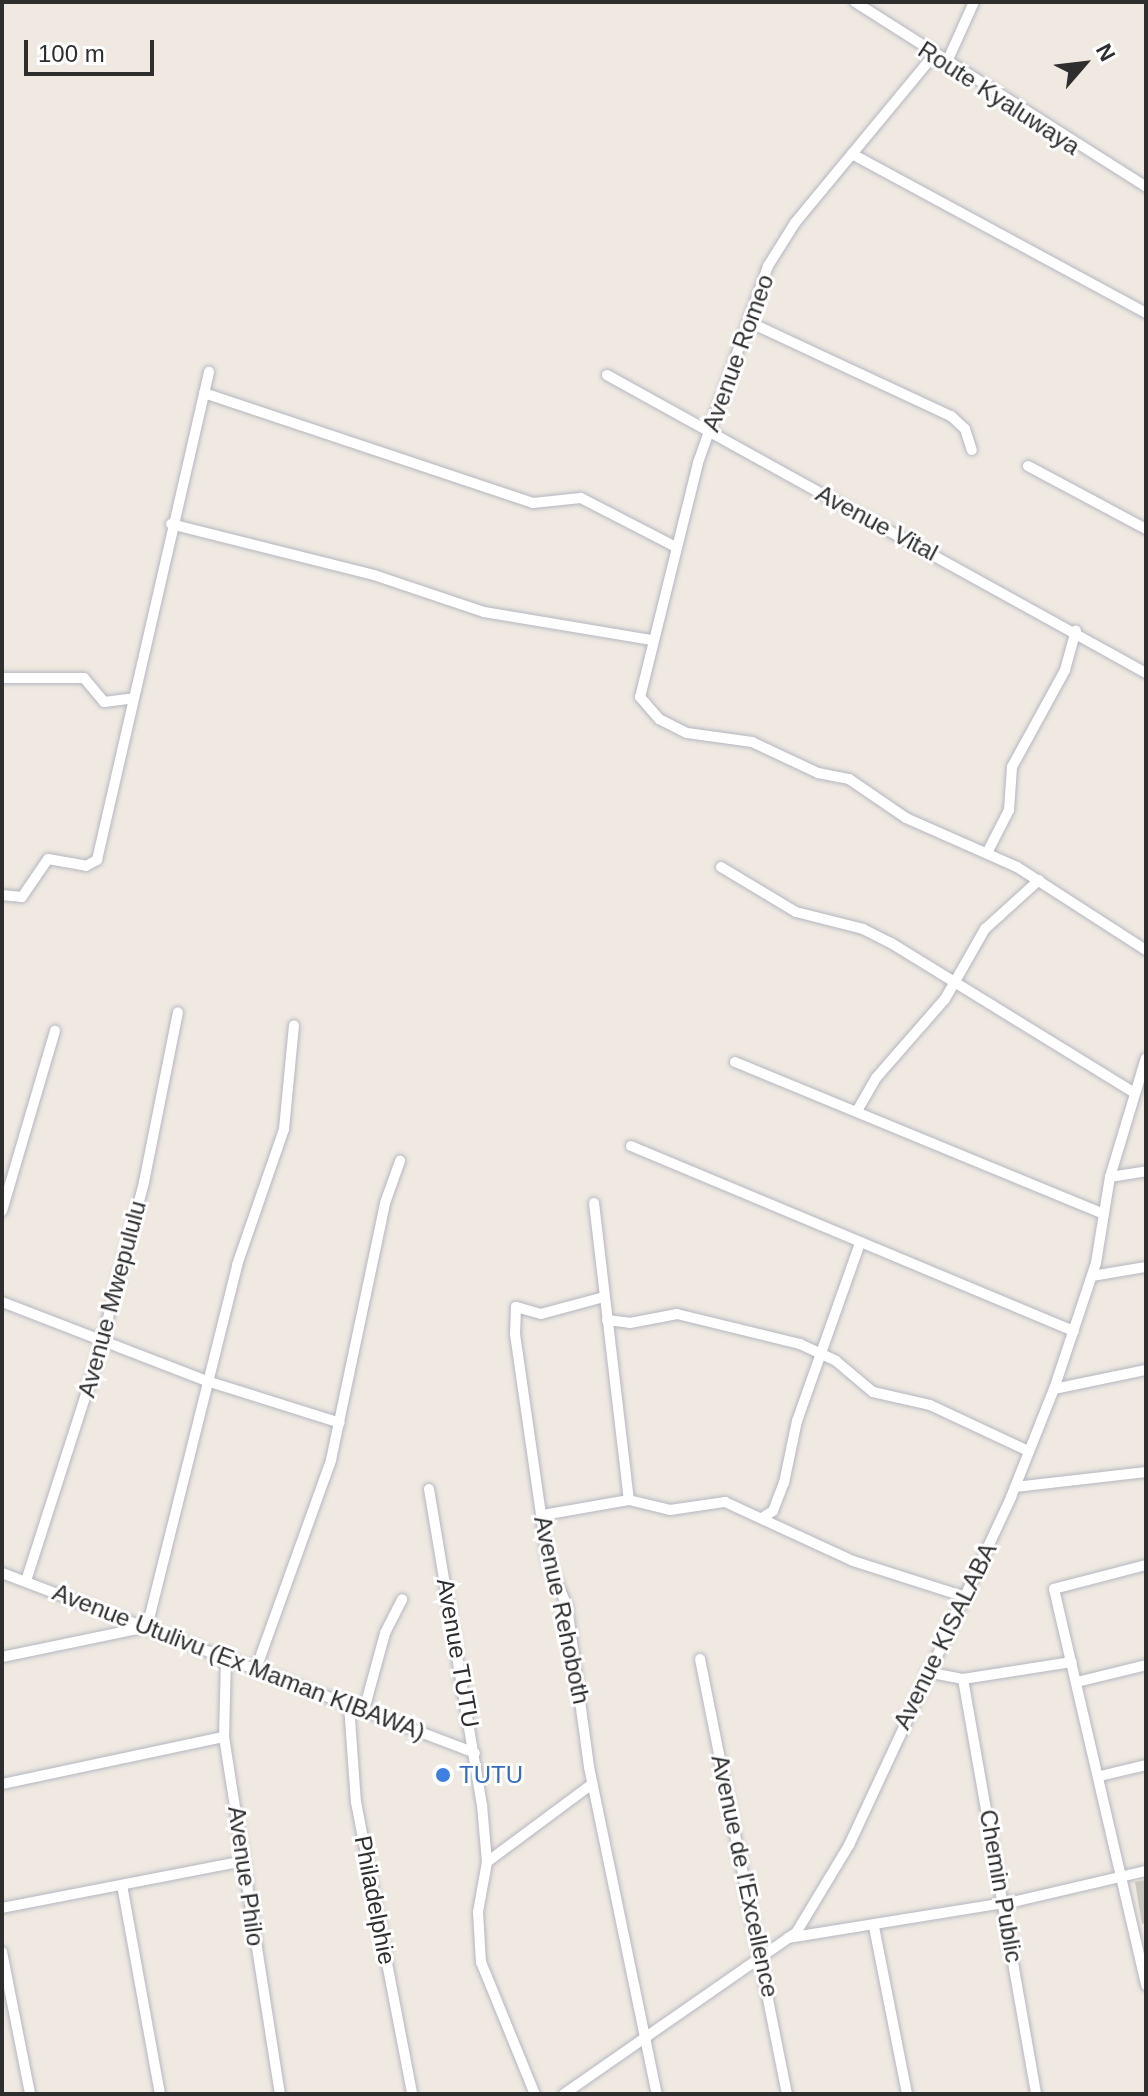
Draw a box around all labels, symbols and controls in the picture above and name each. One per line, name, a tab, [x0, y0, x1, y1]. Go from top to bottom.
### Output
scale bar	[28, 24, 158, 74]
north arrow	[1044, 24, 1124, 104]
street label: Route Kyaluwaya	[913, 35, 1085, 161]
text: 100 m	[38, 40, 105, 67]
text: N	[1091, 40, 1120, 65]
street label: Avenue Romeo	[696, 271, 780, 435]
street label: Avenue Vital	[811, 479, 943, 567]
street label: Avenue Mwepululu	[72, 1198, 152, 1400]
street label: Avenue Rehoboth	[528, 1513, 596, 1707]
street label: Avenue KISALABA	[887, 1538, 1003, 1734]
street label: Avenue TUTU	[431, 1576, 485, 1730]
street label: Avenue Utulivu (Ex Maman KIBAWA)	[49, 1577, 429, 1747]
street label: Avenue de l'Excellence	[705, 1752, 785, 2000]
place label: TUTU	[459, 1761, 523, 1789]
marker: TUTU	[434, 1766, 452, 1784]
street label: Avenue Philo	[222, 1804, 270, 1948]
street label: Chemin Public	[973, 1807, 1029, 1965]
street label: Philadelphie	[348, 1833, 402, 1967]

